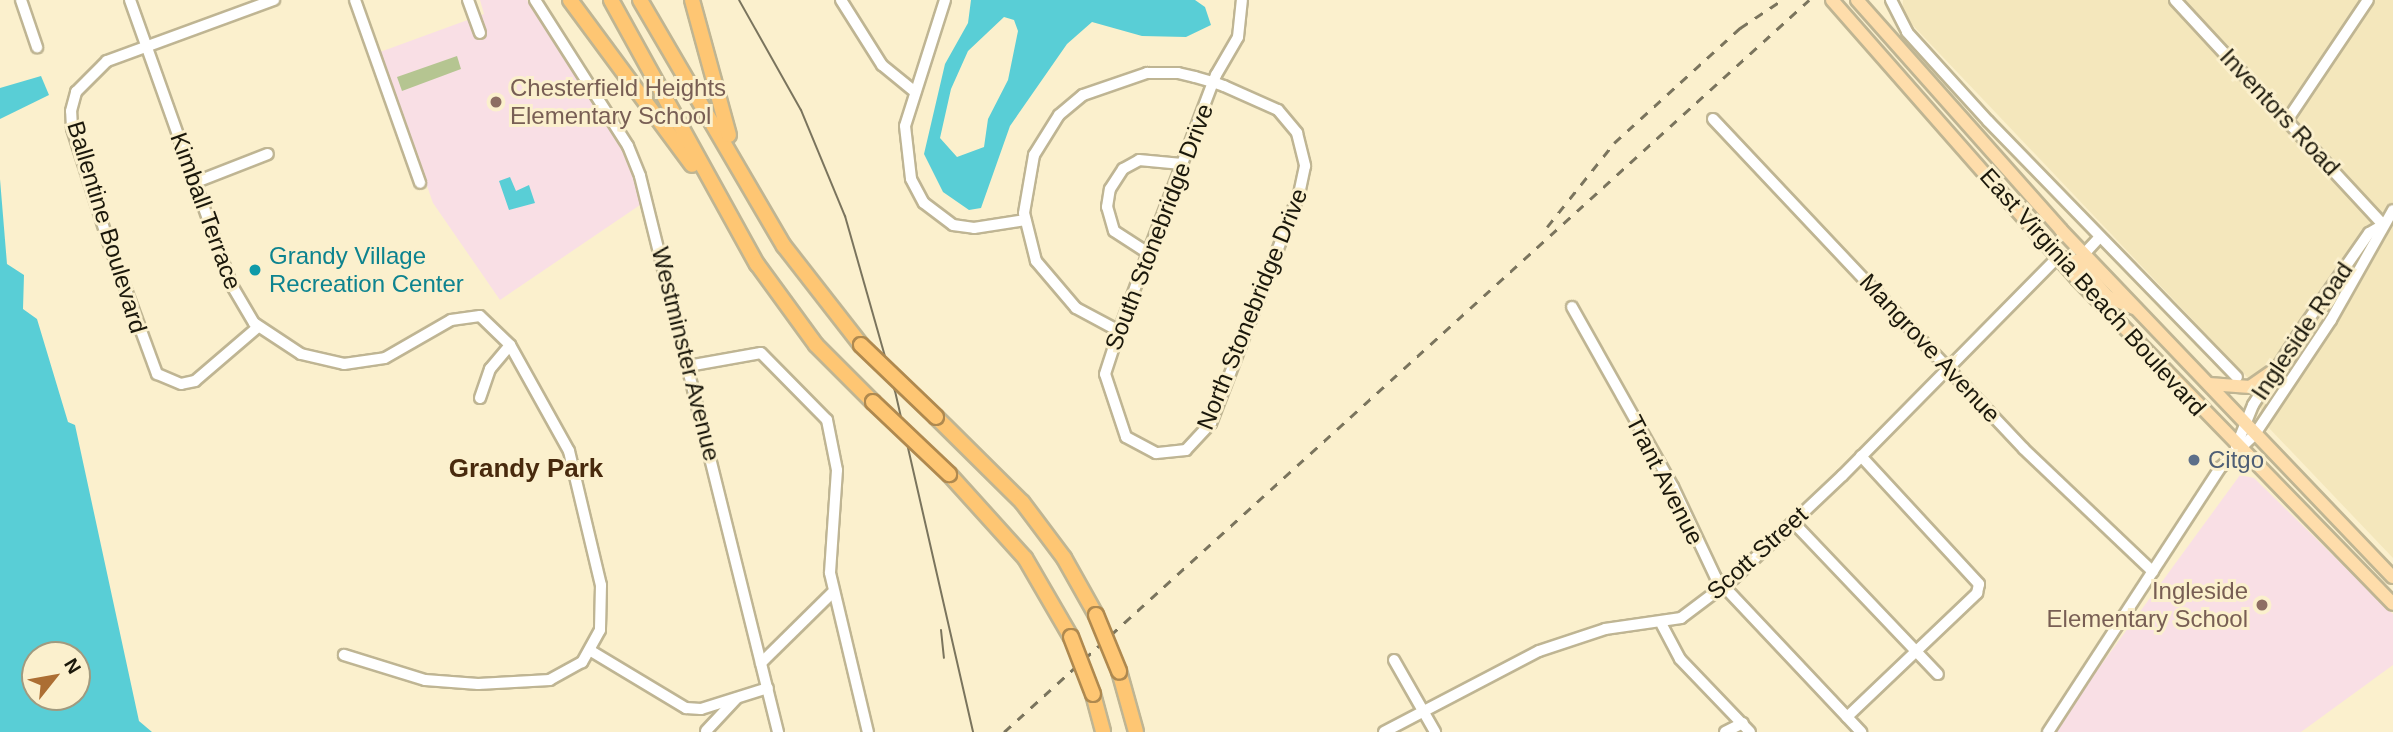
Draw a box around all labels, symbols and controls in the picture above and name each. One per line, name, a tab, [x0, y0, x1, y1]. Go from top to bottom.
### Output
street label: Inventors Road	[2214, 43, 2346, 181]
place label: Chesterfield Heights Elementary School	[510, 74, 726, 130]
marker: Chesterfield Heights Elementary School	[488, 94, 504, 110]
street label: South Stonebridge Drive	[1099, 100, 1219, 354]
street label: Ballentine Boulevard	[61, 118, 153, 336]
street label: Kimball Terrace	[164, 128, 248, 294]
street label: East Virginia Beach Boulevard	[1974, 162, 2212, 422]
street label: North Stonebridge Drive	[1190, 184, 1314, 434]
place label: Grandy Village Recreation Center	[269, 242, 464, 298]
street label: Westminster Avenue	[645, 244, 727, 464]
street label: Ingleside Road	[2245, 257, 2359, 405]
marker: Grandy Village Recreation Center	[247, 262, 263, 278]
street label: Mangrove Avenue	[1853, 267, 2007, 429]
street label: Trant Avenue	[1620, 410, 1710, 550]
place label: Citgo	[2208, 446, 2264, 474]
marker: Citgo	[2186, 452, 2202, 468]
district label: Grandy Park	[449, 453, 603, 485]
street label: Scott Street	[1701, 500, 1813, 606]
place label: Ingleside Elementary School	[2047, 577, 2248, 633]
marker: Ingleside Elementary School	[2254, 597, 2270, 613]
north arrow	[21, 641, 91, 711]
text: N	[60, 655, 85, 677]

